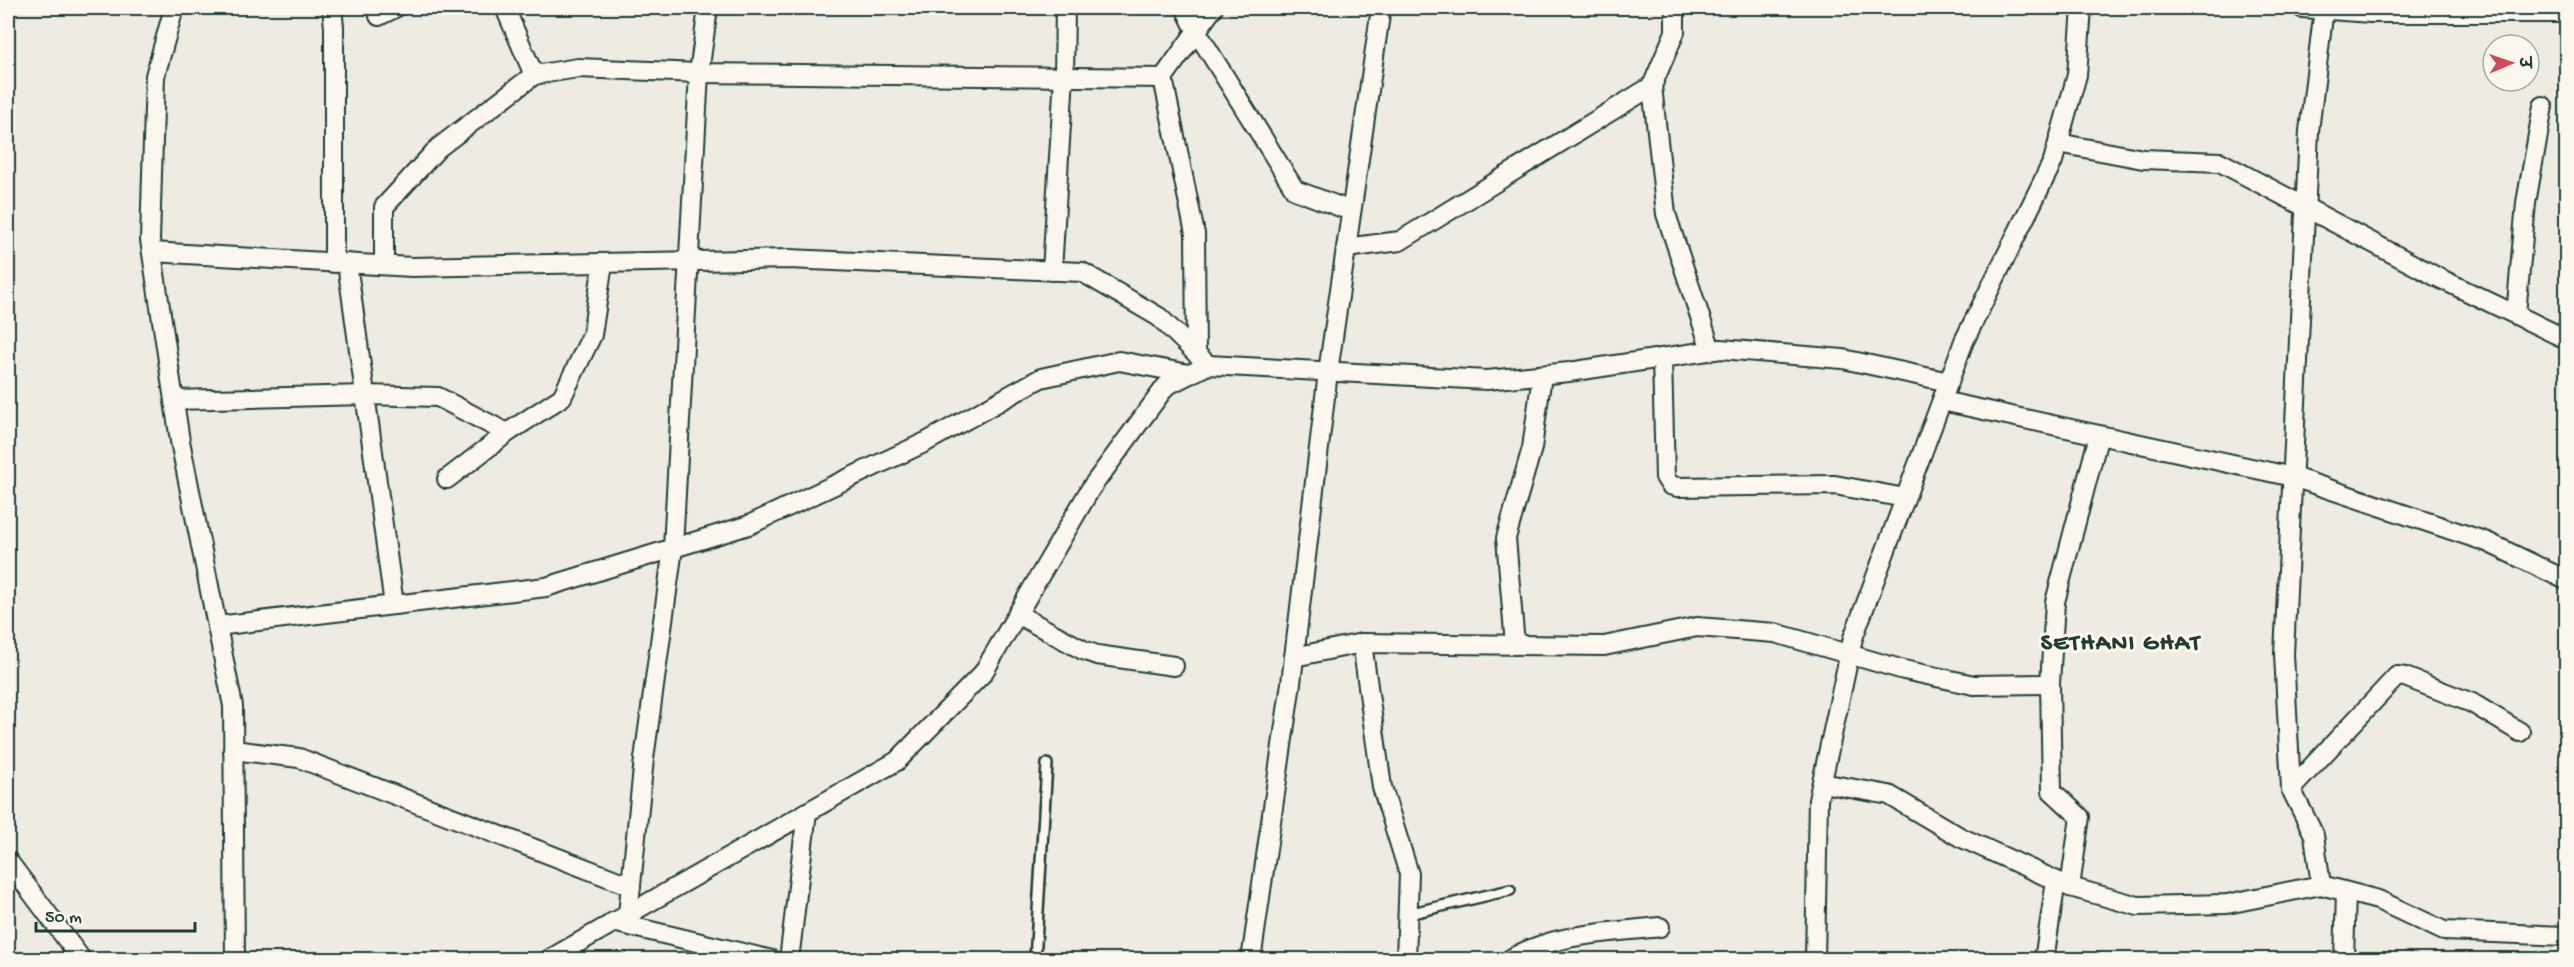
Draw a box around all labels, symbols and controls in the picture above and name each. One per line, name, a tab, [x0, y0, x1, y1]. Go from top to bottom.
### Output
north arrow	[2481, 33, 2541, 93]
text: उ	[2513, 55, 2532, 70]
district label: SETHANI GHAT	[2041, 630, 2202, 659]
scale bar	[36, 895, 195, 933]
text: 50 m	[45, 908, 82, 929]

